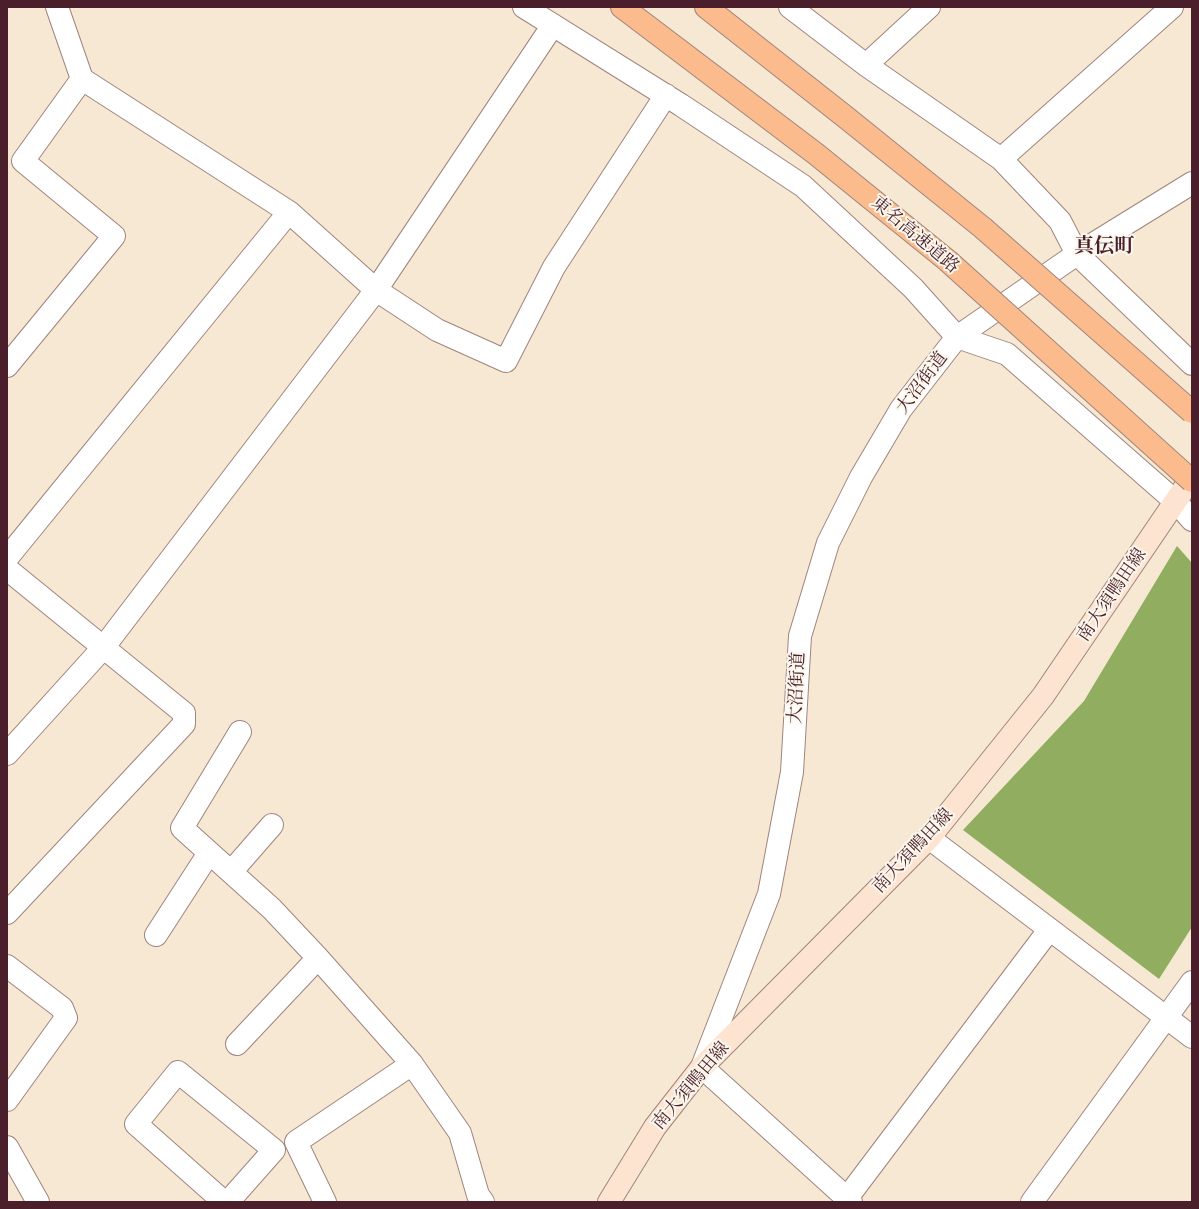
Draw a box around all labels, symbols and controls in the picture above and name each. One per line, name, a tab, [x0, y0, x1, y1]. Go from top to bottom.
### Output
street label: 東名高速道路	[867, 192, 963, 278]
district label: 真伝町	[1074, 235, 1134, 259]
street label: 大沼街道	[892, 348, 952, 418]
street label: 南大須鴨田線	[1073, 544, 1151, 646]
street label: 大沼街道	[784, 651, 810, 725]
street label: 南大須鴨田線	[868, 804, 958, 898]
street label: 南大須鴨田線	[648, 1038, 734, 1134]

